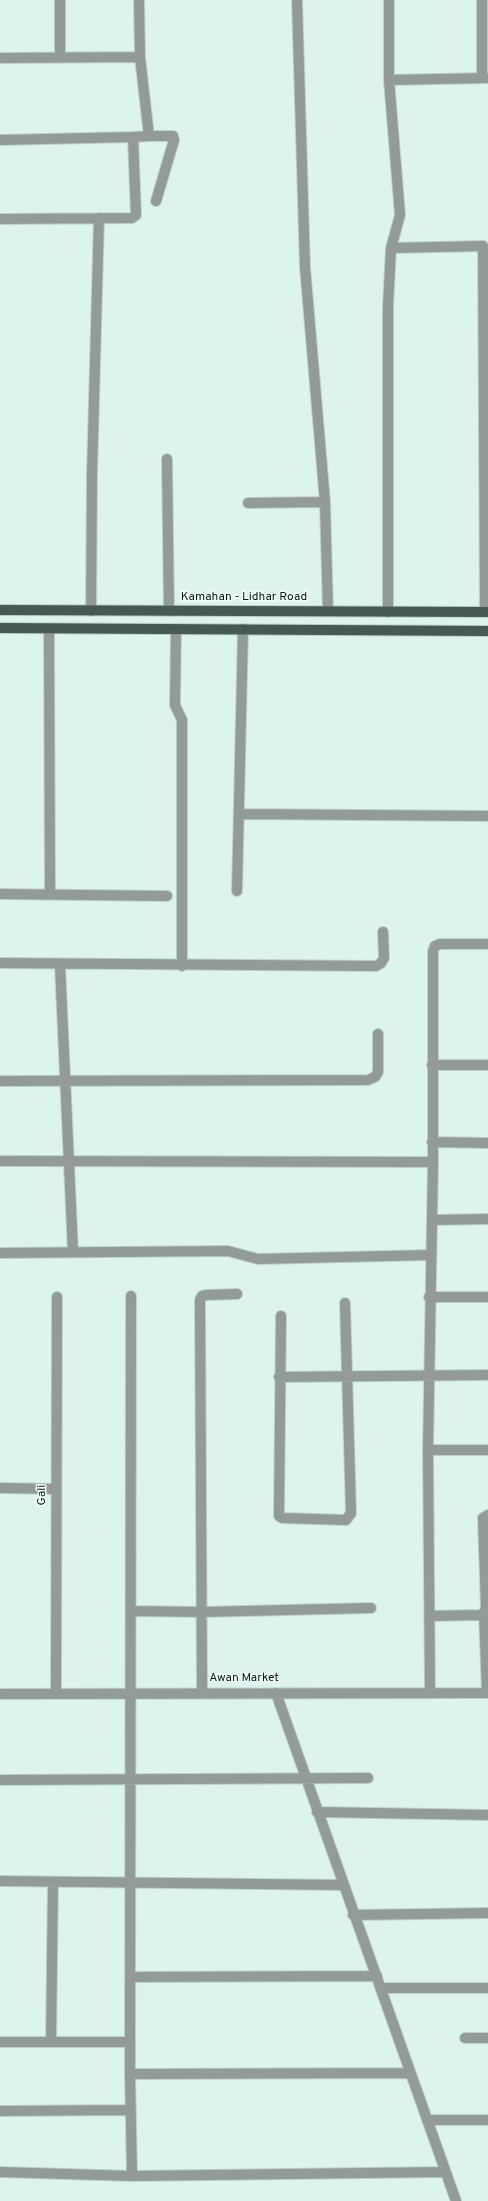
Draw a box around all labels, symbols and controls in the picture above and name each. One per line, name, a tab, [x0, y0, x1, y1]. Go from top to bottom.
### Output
street label: Kamahan - Lidhar Road	[181, 591, 307, 605]
street label: Gali	[36, 1485, 50, 1505]
street label: Awan Market	[209, 1672, 279, 1686]

